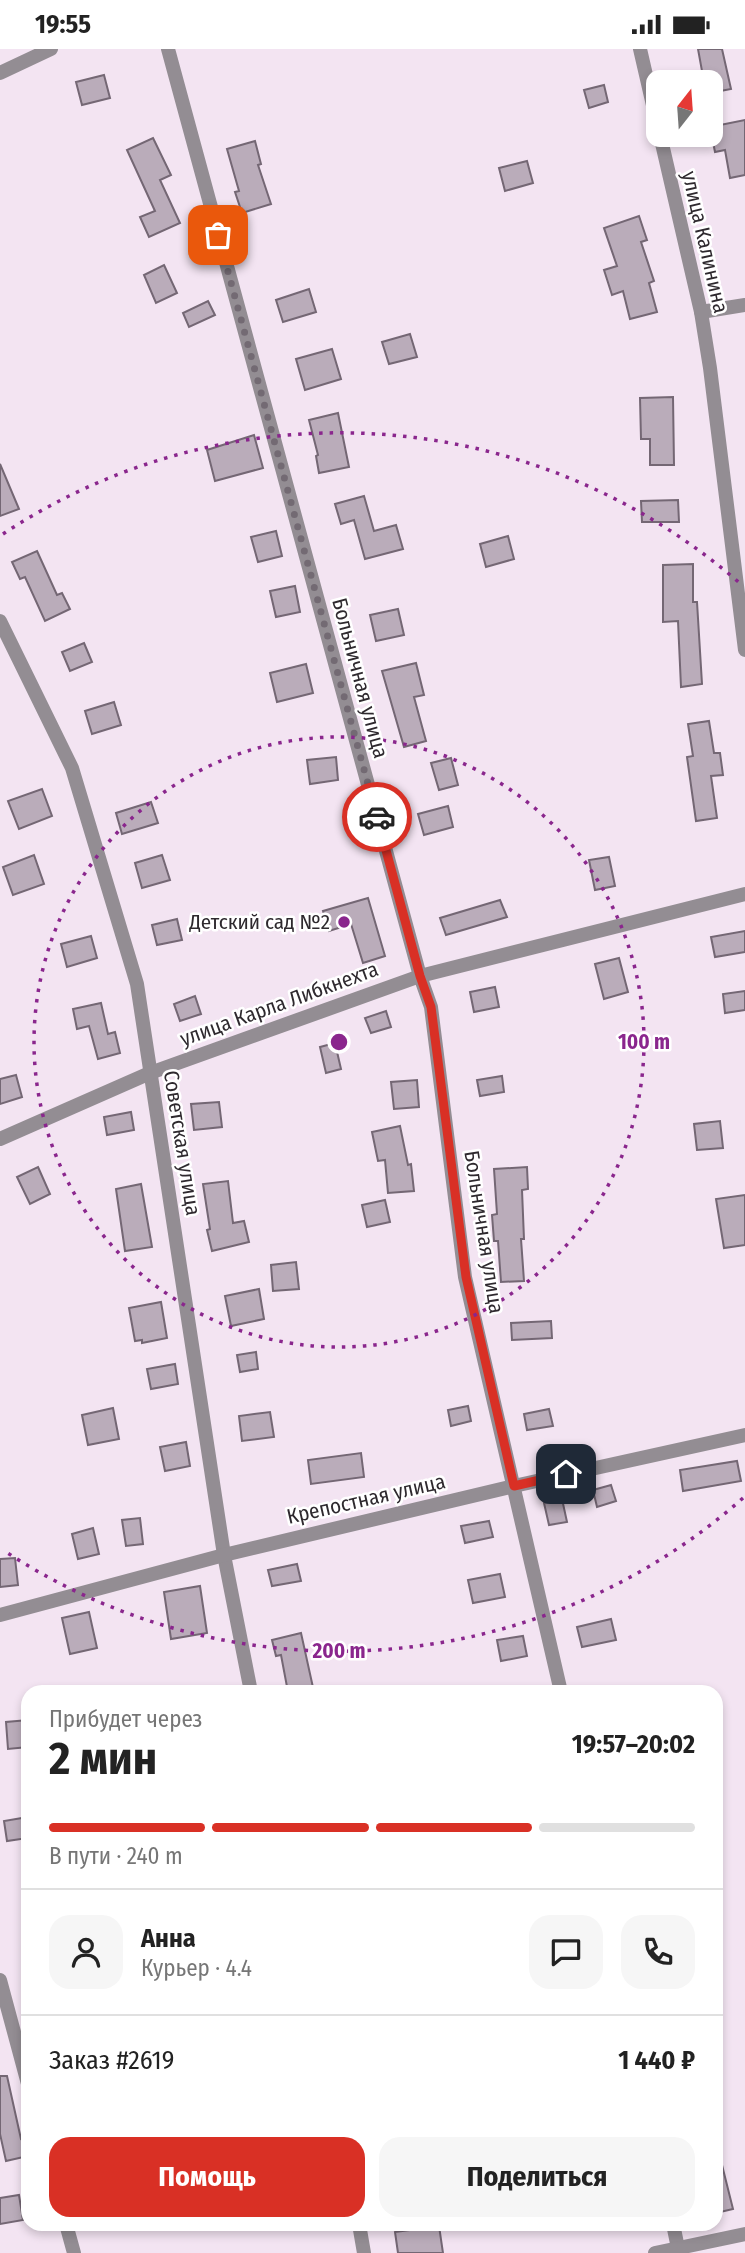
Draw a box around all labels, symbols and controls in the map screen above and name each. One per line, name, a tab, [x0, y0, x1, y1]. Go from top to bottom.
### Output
text: 19:55	[35, 9, 91, 40]
north arrow	[646, 70, 723, 147]
map controls	[646, 70, 723, 147]
street label: улица Калинина	[676, 168, 734, 316]
pin	[188, 205, 248, 265]
icon: bag	[199, 216, 237, 254]
street label: Больничная улица	[326, 595, 394, 761]
courier	[342, 782, 412, 852]
icon: car	[358, 798, 396, 836]
place label: Детский сад №2	[188, 909, 330, 935]
marker: Детский сад №2	[336, 914, 352, 930]
street label: улица Карла Либкнехта	[176, 956, 382, 1052]
text: 100 m	[618, 1029, 670, 1055]
centre of rings	[327, 1030, 351, 1054]
street label: Советская улица	[158, 1069, 206, 1217]
street label: Больничная улица	[458, 1149, 510, 1315]
pin	[536, 1444, 596, 1504]
icon: home	[547, 1455, 585, 1493]
street label: Крепостная улица	[284, 1468, 448, 1530]
text: 200 m	[311, 1638, 366, 1664]
text: Прибудет через	[49, 1705, 202, 1733]
text: 19:57–20:02	[572, 1729, 695, 1760]
text: 2 мин	[49, 1731, 157, 1786]
text: В пути · 240 m	[49, 1842, 183, 1870]
button: person	[49, 1915, 123, 1989]
button: chat	[529, 1915, 603, 1989]
button: phone	[621, 1915, 695, 1989]
text: Анна	[141, 1923, 196, 1954]
text: Курьер · 4.4	[141, 1954, 252, 1982]
text: Заказ #2619	[49, 2045, 174, 2076]
text: 1 440 ₽	[618, 2045, 695, 2076]
button: Помощь	[49, 2137, 365, 2217]
button: Поделиться	[379, 2137, 695, 2217]

